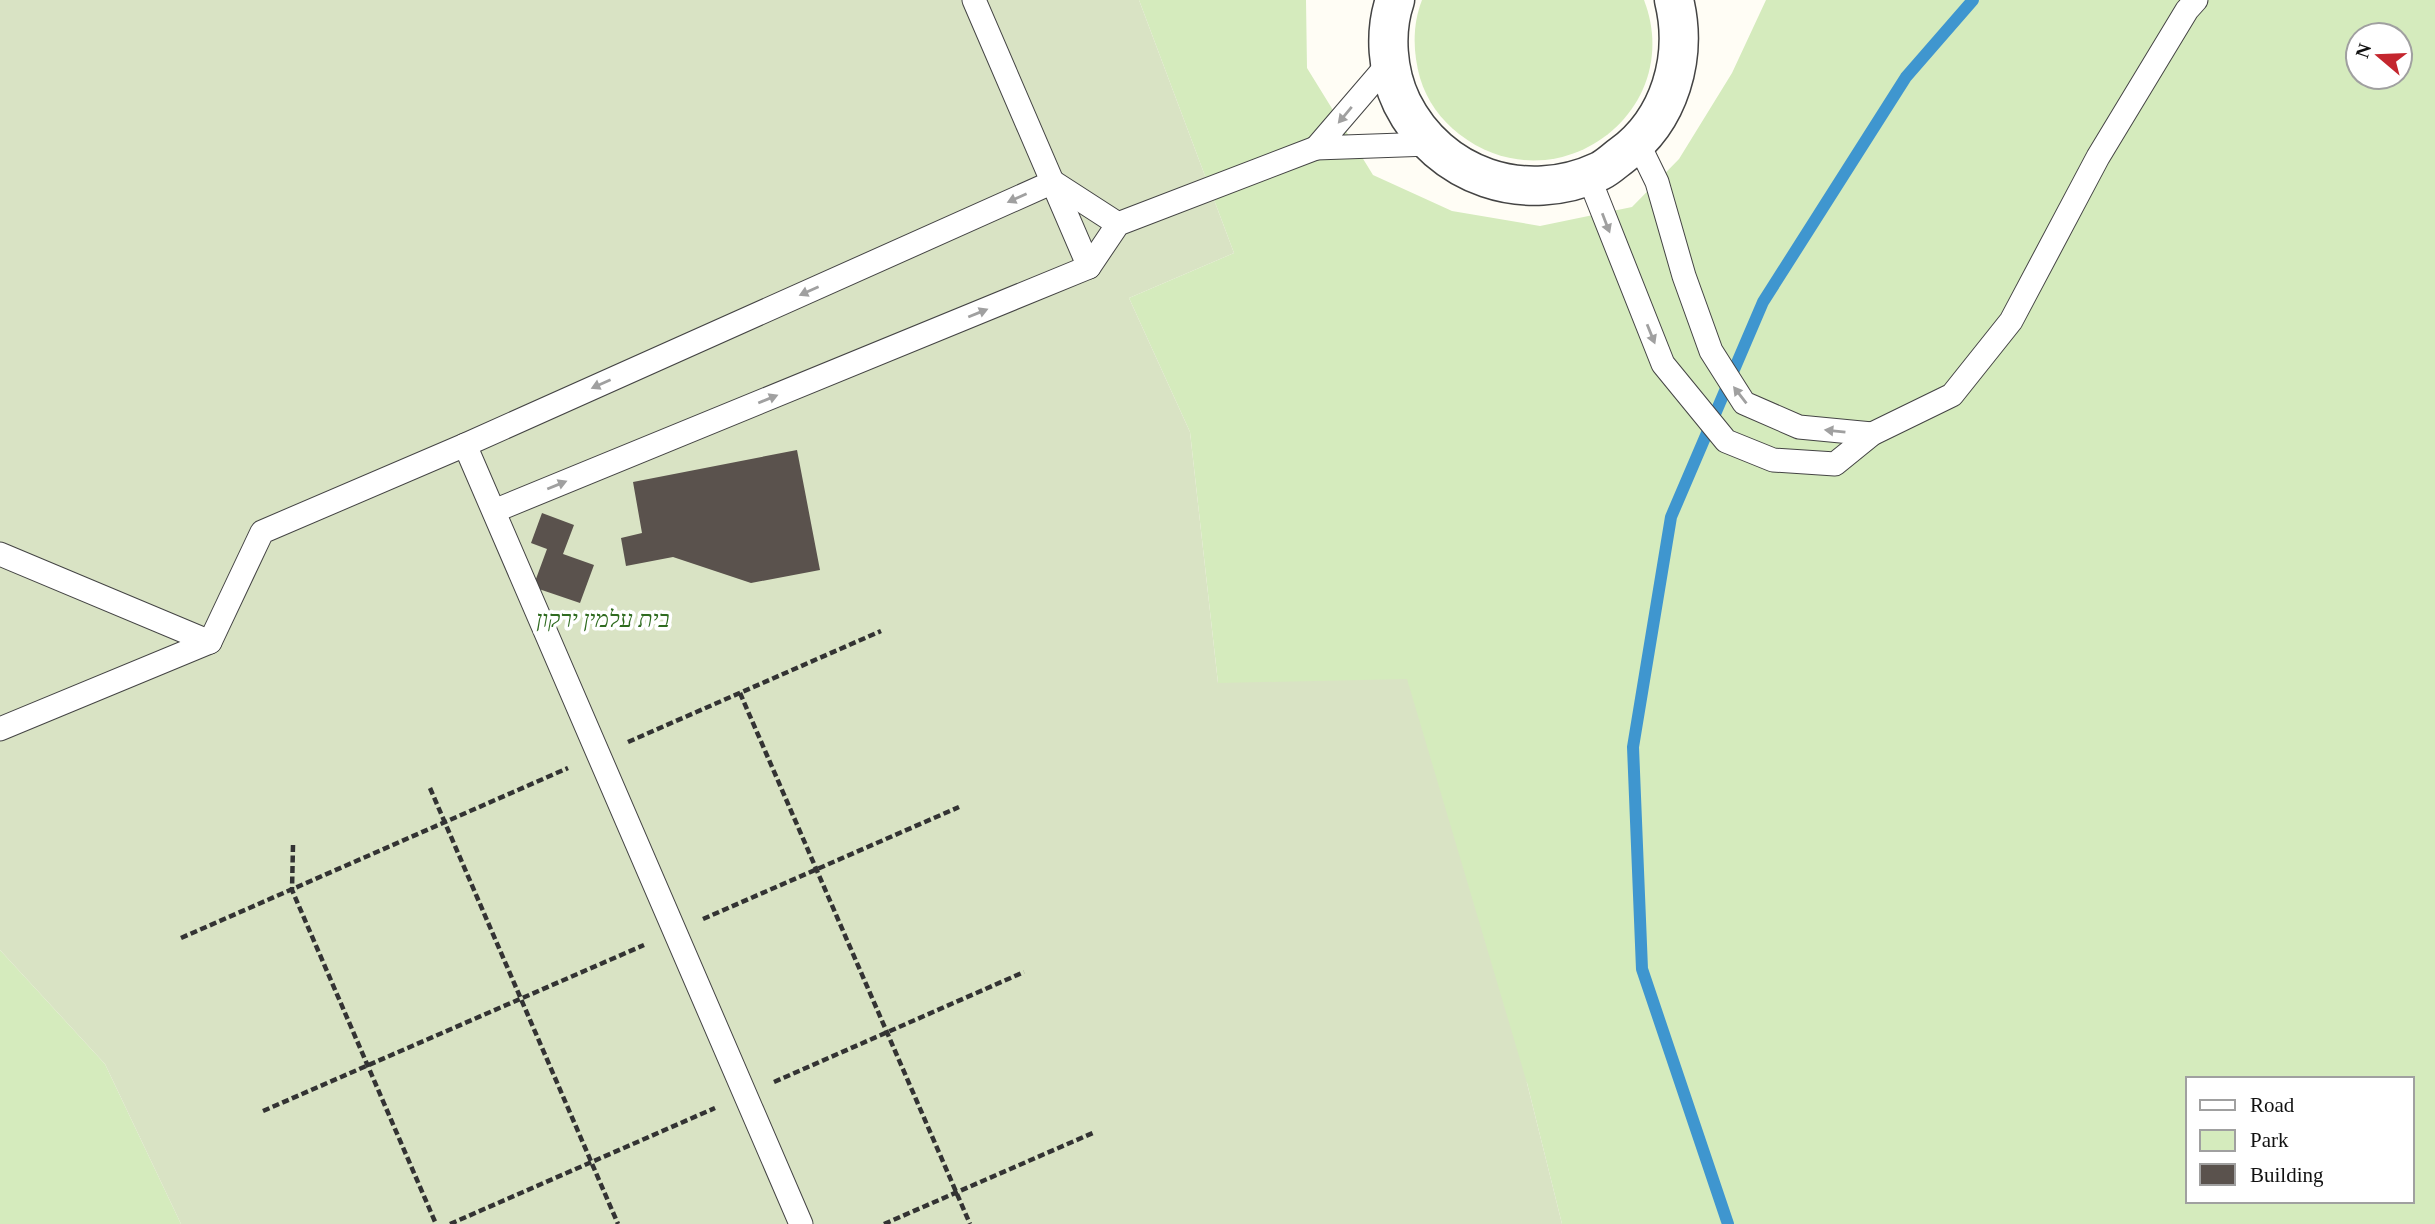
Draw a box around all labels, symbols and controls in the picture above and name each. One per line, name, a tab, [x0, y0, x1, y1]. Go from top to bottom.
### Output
north arrow	[2344, 21, 2414, 91]
text: N	[2351, 40, 2376, 61]
one-way arrow	[1338, 106, 1353, 123]
one-way arrow	[1007, 192, 1027, 204]
one-way arrow	[1601, 212, 1612, 233]
one-way arrow	[799, 285, 819, 297]
one-way arrow	[968, 307, 989, 318]
one-way arrow	[1645, 324, 1656, 345]
one-way arrow	[591, 379, 612, 390]
one-way arrow	[1733, 387, 1748, 405]
one-way arrow	[757, 393, 778, 404]
one-way arrow	[1824, 425, 1846, 436]
one-way arrow	[547, 480, 568, 491]
park label: בית עלמין ירקון	[536, 607, 670, 632]
legend	[2186, 1077, 2414, 1203]
text: Road	[2250, 1093, 2295, 1117]
text: Park	[2250, 1128, 2289, 1152]
text: Building	[2250, 1163, 2324, 1187]

